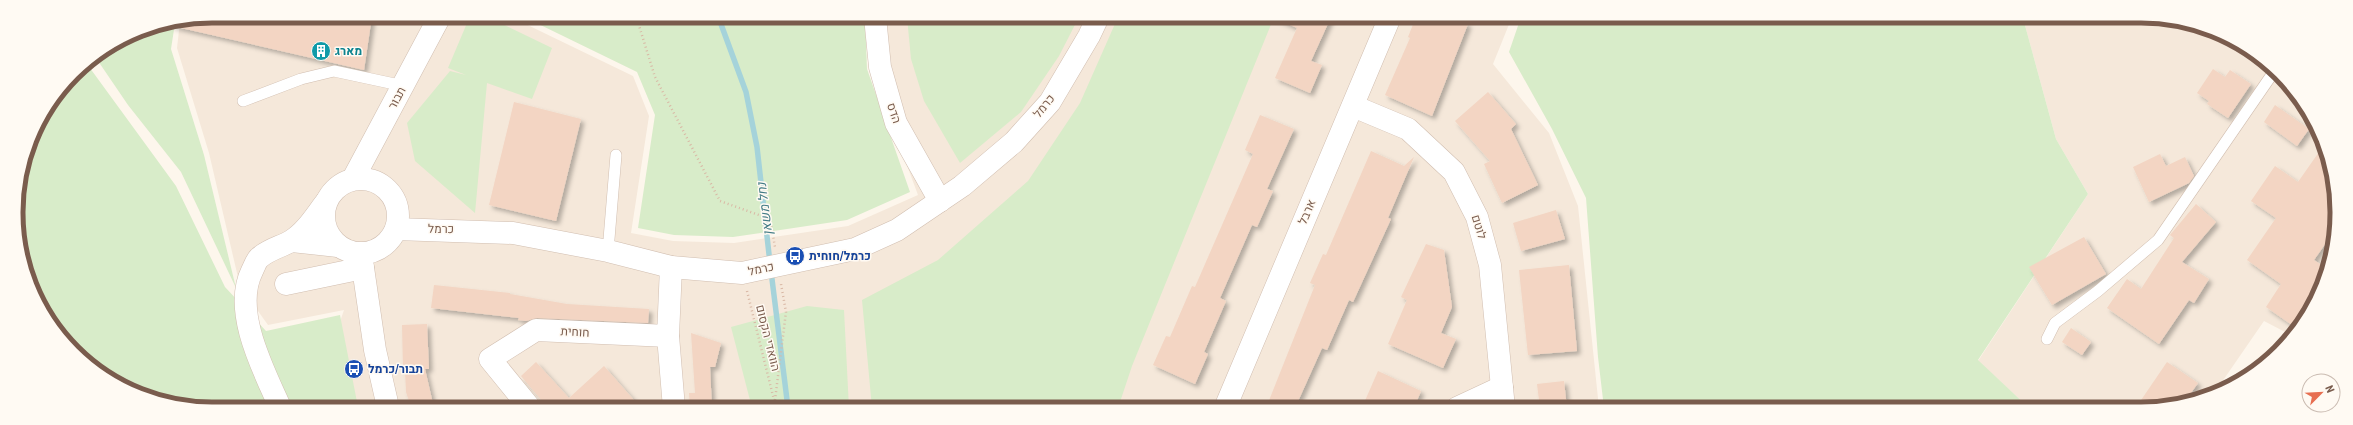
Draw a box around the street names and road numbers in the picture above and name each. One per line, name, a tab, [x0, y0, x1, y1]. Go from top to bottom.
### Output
street label: תבור	[385, 84, 409, 112]
street label: כרמל	[1030, 91, 1058, 121]
street label: הדס	[884, 101, 904, 125]
street label: ארבל	[1295, 197, 1319, 227]
street label: לוטם	[1469, 213, 1489, 241]
street label: כרמל	[428, 222, 454, 236]
street label: כרמל	[747, 259, 775, 279]
street label: הוואדי הקסום	[753, 303, 783, 373]
street label: חוחית	[560, 324, 590, 340]

